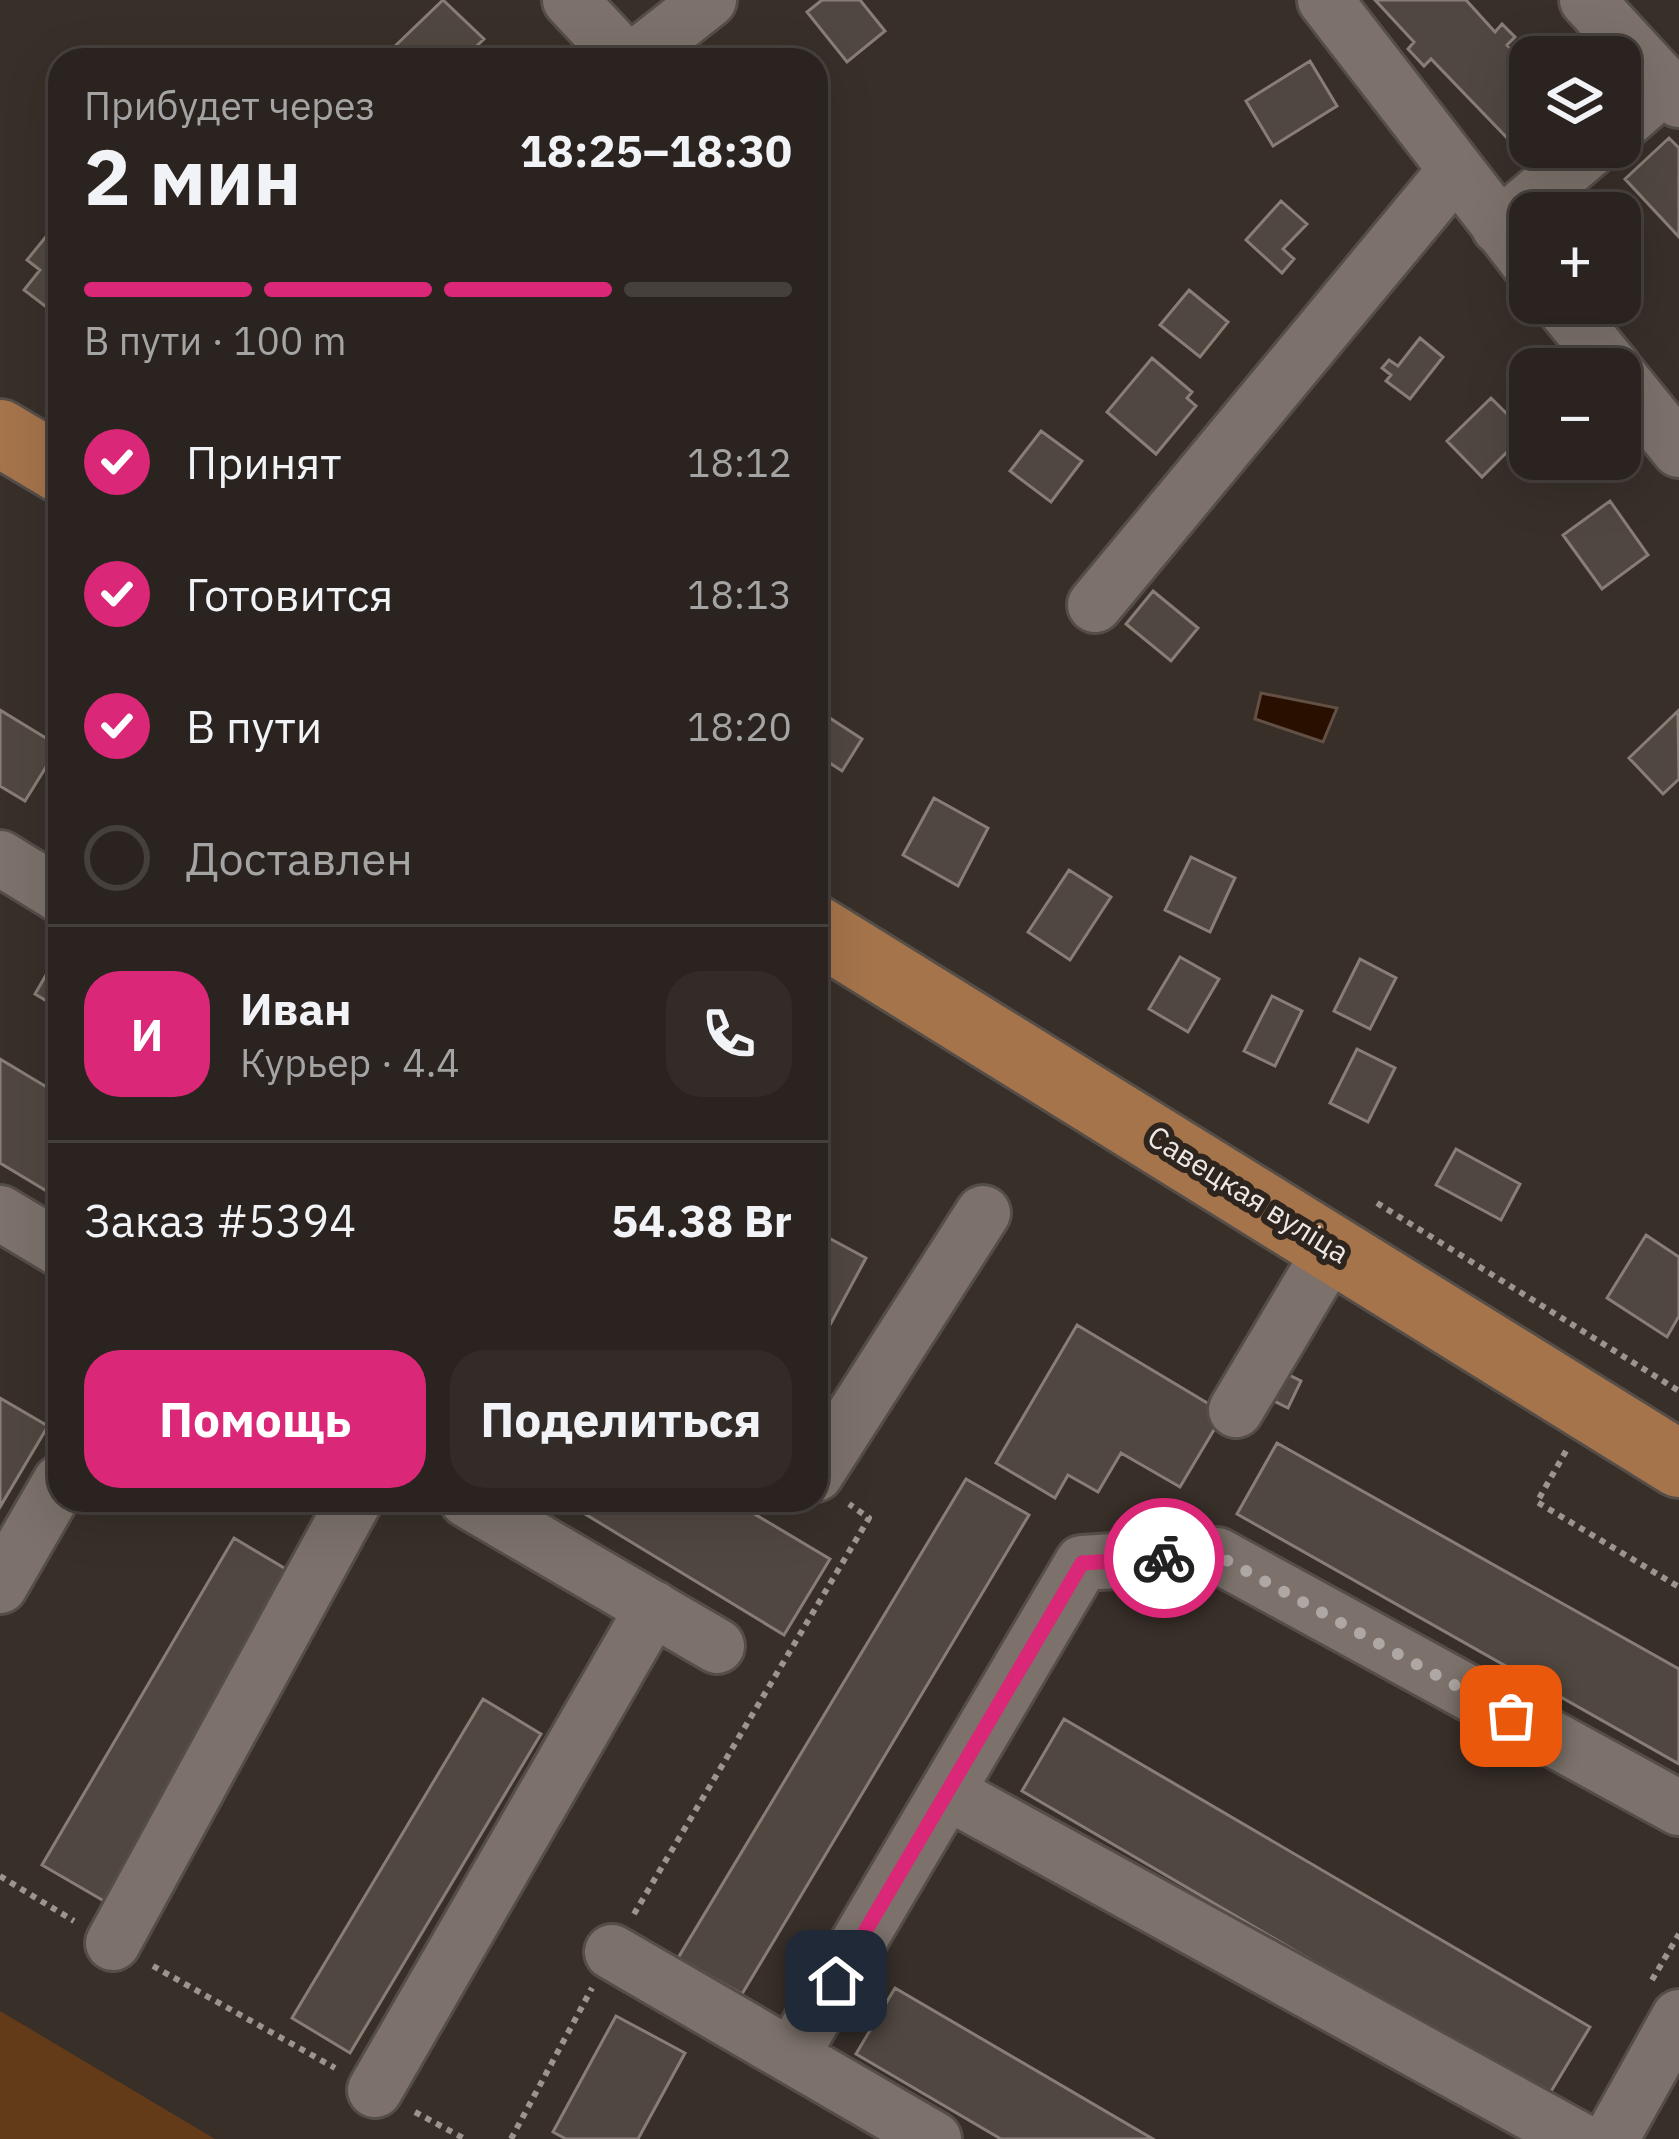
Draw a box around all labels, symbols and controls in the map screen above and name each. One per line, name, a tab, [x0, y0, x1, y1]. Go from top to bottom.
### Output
map controls	[1509, 36, 1641, 480]
button: layers	[1509, 36, 1641, 168]
text: Прибудет через	[84, 80, 375, 131]
text: 18:25–18:30	[520, 121, 792, 179]
text: 2 мин	[84, 125, 301, 226]
button: +	[1509, 192, 1641, 324]
text: В пути · 100 m	[84, 315, 347, 366]
button: −	[1509, 348, 1641, 480]
icon: check	[84, 429, 150, 495]
text: Принят	[186, 433, 342, 491]
text: 18:12	[687, 437, 792, 488]
icon: check	[84, 561, 150, 627]
text: Готовится	[186, 565, 393, 623]
text: 18:13	[687, 569, 792, 620]
icon: check	[84, 693, 150, 759]
text: В пути	[186, 697, 322, 755]
text: 18:20	[687, 701, 792, 752]
text: Доставлен	[186, 829, 413, 887]
button: phone	[666, 971, 792, 1097]
text: Иван	[240, 979, 352, 1037]
text: И	[131, 1005, 163, 1063]
text: Курьер · 4.4	[240, 1037, 460, 1088]
street label: Савецкая вуліца	[1141, 1116, 1357, 1271]
text: Заказ #5394	[84, 1191, 356, 1249]
text: 54.38 Br	[611, 1191, 792, 1249]
button: Помощь	[84, 1350, 426, 1488]
button: Поделиться	[450, 1350, 792, 1488]
courier	[1104, 1498, 1224, 1618]
icon: bike	[1131, 1525, 1197, 1591]
pin	[1460, 1665, 1562, 1767]
icon: bag	[1478, 1683, 1544, 1749]
pin	[785, 1930, 887, 2032]
icon: home	[803, 1948, 869, 2014]

